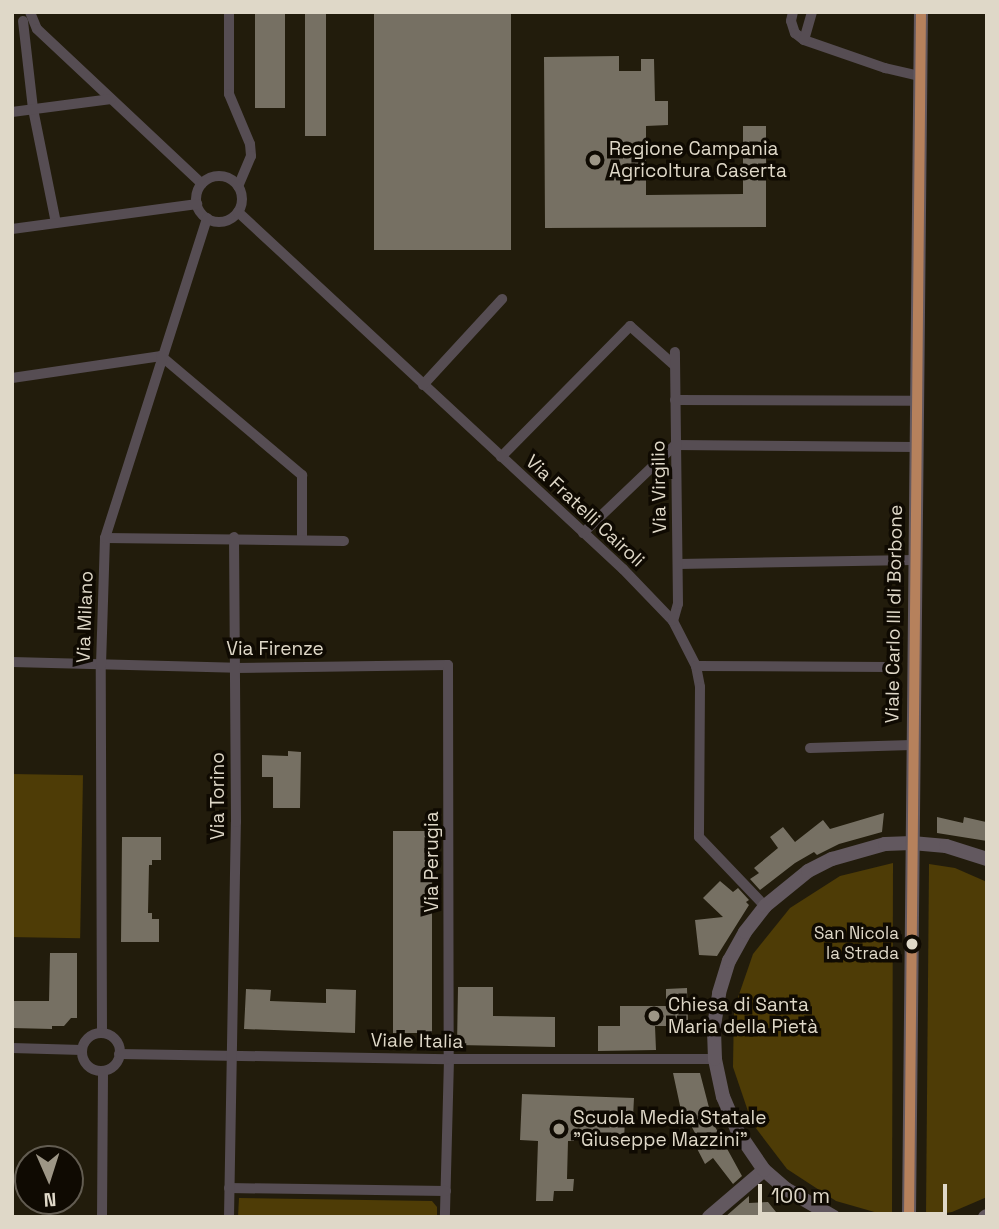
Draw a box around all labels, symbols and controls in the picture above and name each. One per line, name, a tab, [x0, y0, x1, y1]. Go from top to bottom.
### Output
place label: Regione Campania Agricoltura Caserta	[609, 138, 787, 182]
marker: Regione Campania Agricoltura Caserta	[587, 152, 603, 168]
street label: Via Virgilio	[647, 440, 671, 534]
street label: Via Fratelli Cairoli	[521, 450, 649, 572]
street label: Viale Carlo III di Borbone	[881, 505, 907, 723]
street label: Via Milano	[72, 570, 98, 664]
street label: Via Firenze	[226, 638, 324, 660]
street label: Via Torino	[207, 752, 229, 840]
street label: Via Perugia	[421, 811, 443, 913]
place label: San Nicola la Strada	[814, 924, 899, 964]
marker: San Nicola la Strada	[905, 937, 919, 951]
place label: Chiesa di Santa Maria della Pietà	[668, 994, 818, 1038]
marker: Chiesa di Santa Maria della Pietà	[646, 1008, 662, 1024]
street label: Viale Italia	[371, 1029, 463, 1053]
place label: Scuola Media Statale "Giuseppe Mazzini"	[573, 1107, 766, 1151]
marker: Scuola Media Statale "Giuseppe Mazzini"	[551, 1121, 567, 1137]
north arrow	[14, 1145, 84, 1215]
scale bar	[761, 1170, 950, 1214]
text: 100 m	[771, 1182, 830, 1209]
text: N	[43, 1187, 57, 1212]

